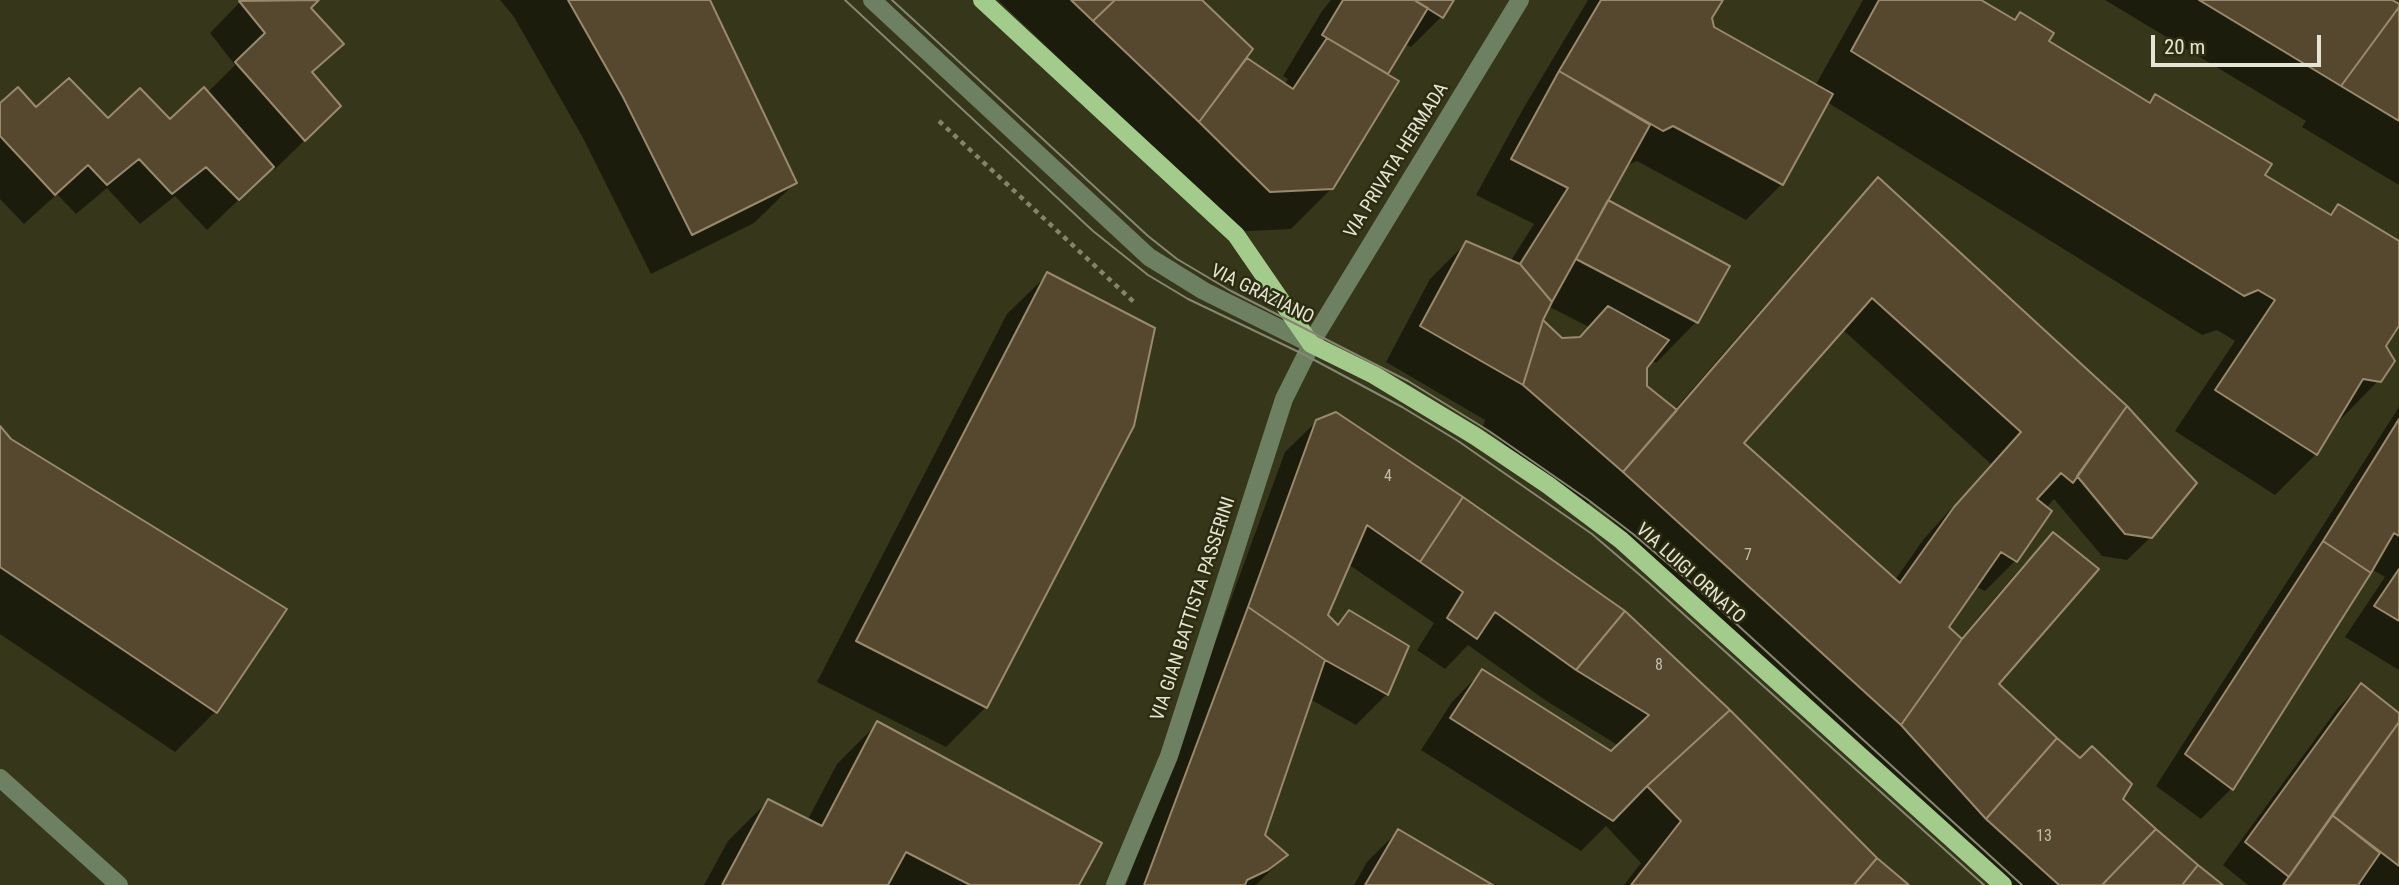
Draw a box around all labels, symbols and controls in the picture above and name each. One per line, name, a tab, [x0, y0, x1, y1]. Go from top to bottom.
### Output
scale bar	[2154, 21, 2324, 65]
text: 20 m	[2164, 35, 2205, 59]
street label: VIA PRIVATA HERMADA	[1340, 79, 1454, 243]
street label: VIA GRAZIANO	[1207, 260, 1317, 330]
house number: 4	[1384, 467, 1392, 487]
street label: VIA GIAN BATTISTA PASSERINI	[1147, 494, 1241, 724]
street label: VIA LUIGI ORNATO	[1631, 519, 1749, 629]
house number: 7	[1744, 546, 1752, 566]
house number: 8	[1655, 656, 1663, 676]
house number: 13	[2036, 827, 2052, 847]

